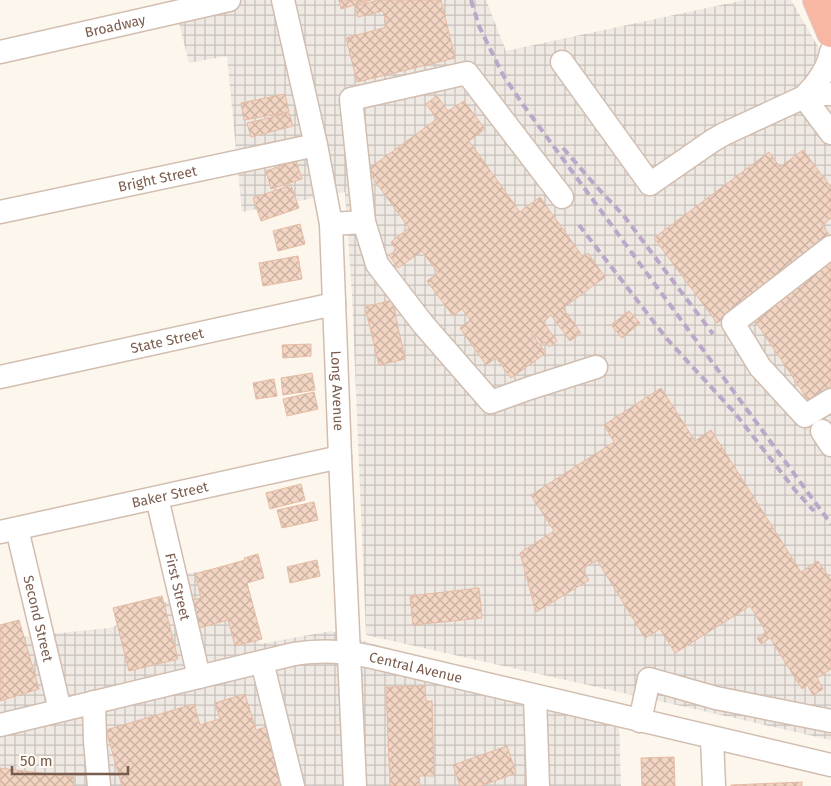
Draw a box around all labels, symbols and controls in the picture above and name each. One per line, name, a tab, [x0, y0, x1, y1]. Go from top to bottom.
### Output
street label: Broadway	[83, 11, 147, 41]
street label: Bright Street	[117, 162, 200, 196]
street label: State Street	[129, 325, 206, 357]
street label: Long Avenue	[327, 350, 347, 431]
street label: Baker Street	[130, 478, 211, 512]
street label: First Street	[161, 551, 194, 623]
street label: Second Street	[19, 574, 56, 664]
street label: Central Avenue	[367, 649, 464, 687]
scale bar	[12, 744, 129, 776]
text: 50 m	[20, 752, 53, 770]

